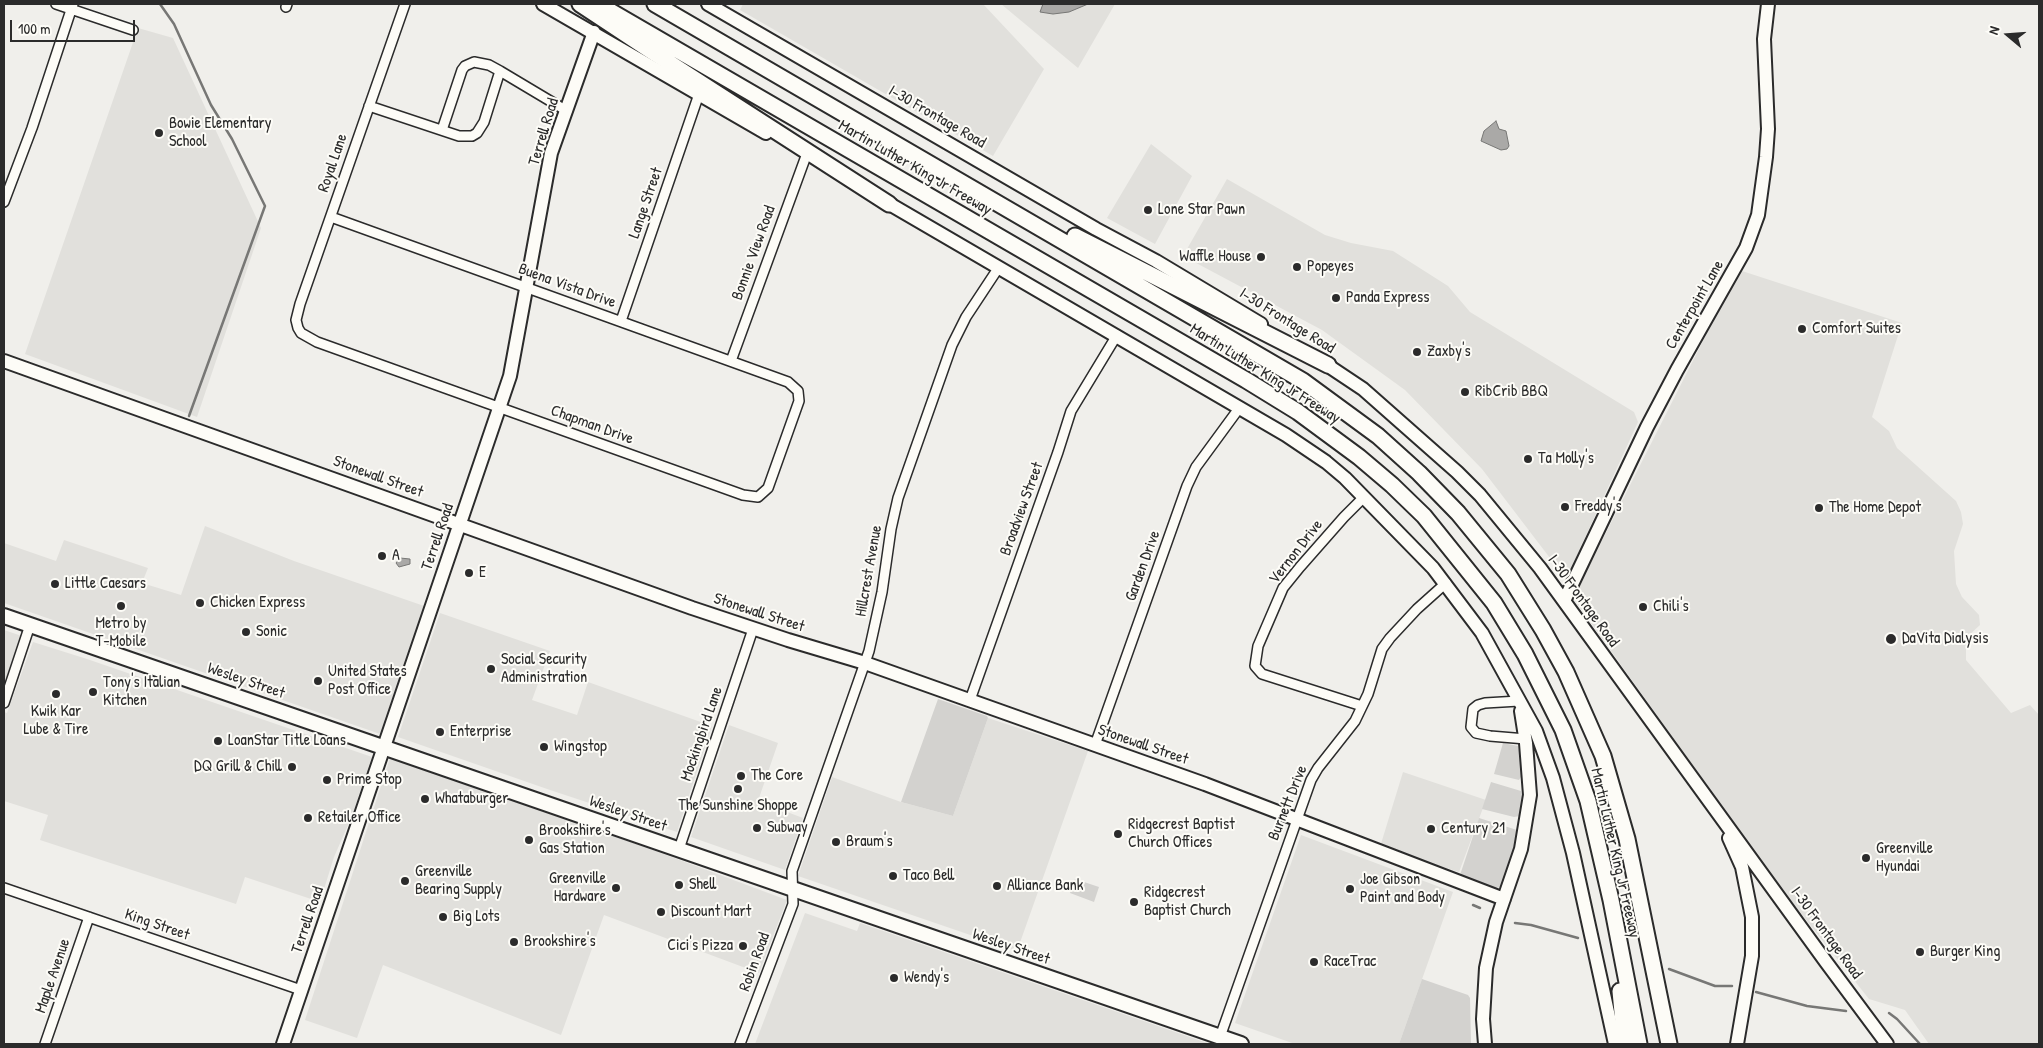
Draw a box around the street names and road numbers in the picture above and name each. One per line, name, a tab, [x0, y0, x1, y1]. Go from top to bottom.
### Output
street label: I-30 Frontage Road	[885, 81, 989, 153]
street label: Terrell Road	[525, 96, 563, 168]
street label: Martin Luther King Jr Freeway	[835, 116, 995, 220]
street label: Royal Lane	[314, 131, 352, 195]
street label: Lange Street	[625, 165, 667, 241]
street label: Bonnie View Road	[728, 203, 780, 303]
street label: Centerpoint Lane	[1662, 257, 1728, 353]
street label: Buena Vista Drive	[516, 259, 618, 313]
street label: I-30 Frontage Road	[1236, 284, 1338, 358]
street label: Martin Luther King Jr Freeway	[1186, 320, 1344, 428]
street label: Chapman Drive	[548, 401, 636, 449]
street label: Stonewall Street	[330, 452, 426, 502]
street label: Broadview Street	[996, 460, 1048, 558]
street label: Terrell Road	[418, 501, 458, 573]
street label: Vernon Drive	[1265, 516, 1327, 588]
street label: Hillcrest Avenue	[852, 524, 886, 618]
street label: Garden Drive	[1121, 528, 1165, 604]
street label: I-30 Frontage Road	[1543, 551, 1623, 651]
street label: Stonewall Street	[711, 589, 807, 637]
street label: Wesley Street	[205, 659, 287, 703]
street label: Mockingbird Lane	[677, 684, 727, 784]
street label: Stonewall Street	[1095, 721, 1191, 769]
street label: Burnett Drive	[1264, 763, 1312, 843]
street label: Martin Luther King Jr Freeway	[1586, 766, 1644, 940]
street label: Wesley Street	[587, 792, 669, 836]
street label: I-30 Frontage Road	[1786, 883, 1866, 983]
street label: Terrell Road	[288, 884, 328, 956]
street label: King Street	[122, 905, 192, 945]
street label: Wesley Street	[970, 925, 1052, 969]
street label: Robin Road	[736, 930, 774, 994]
street label: Maple Avenue	[31, 936, 75, 1016]

